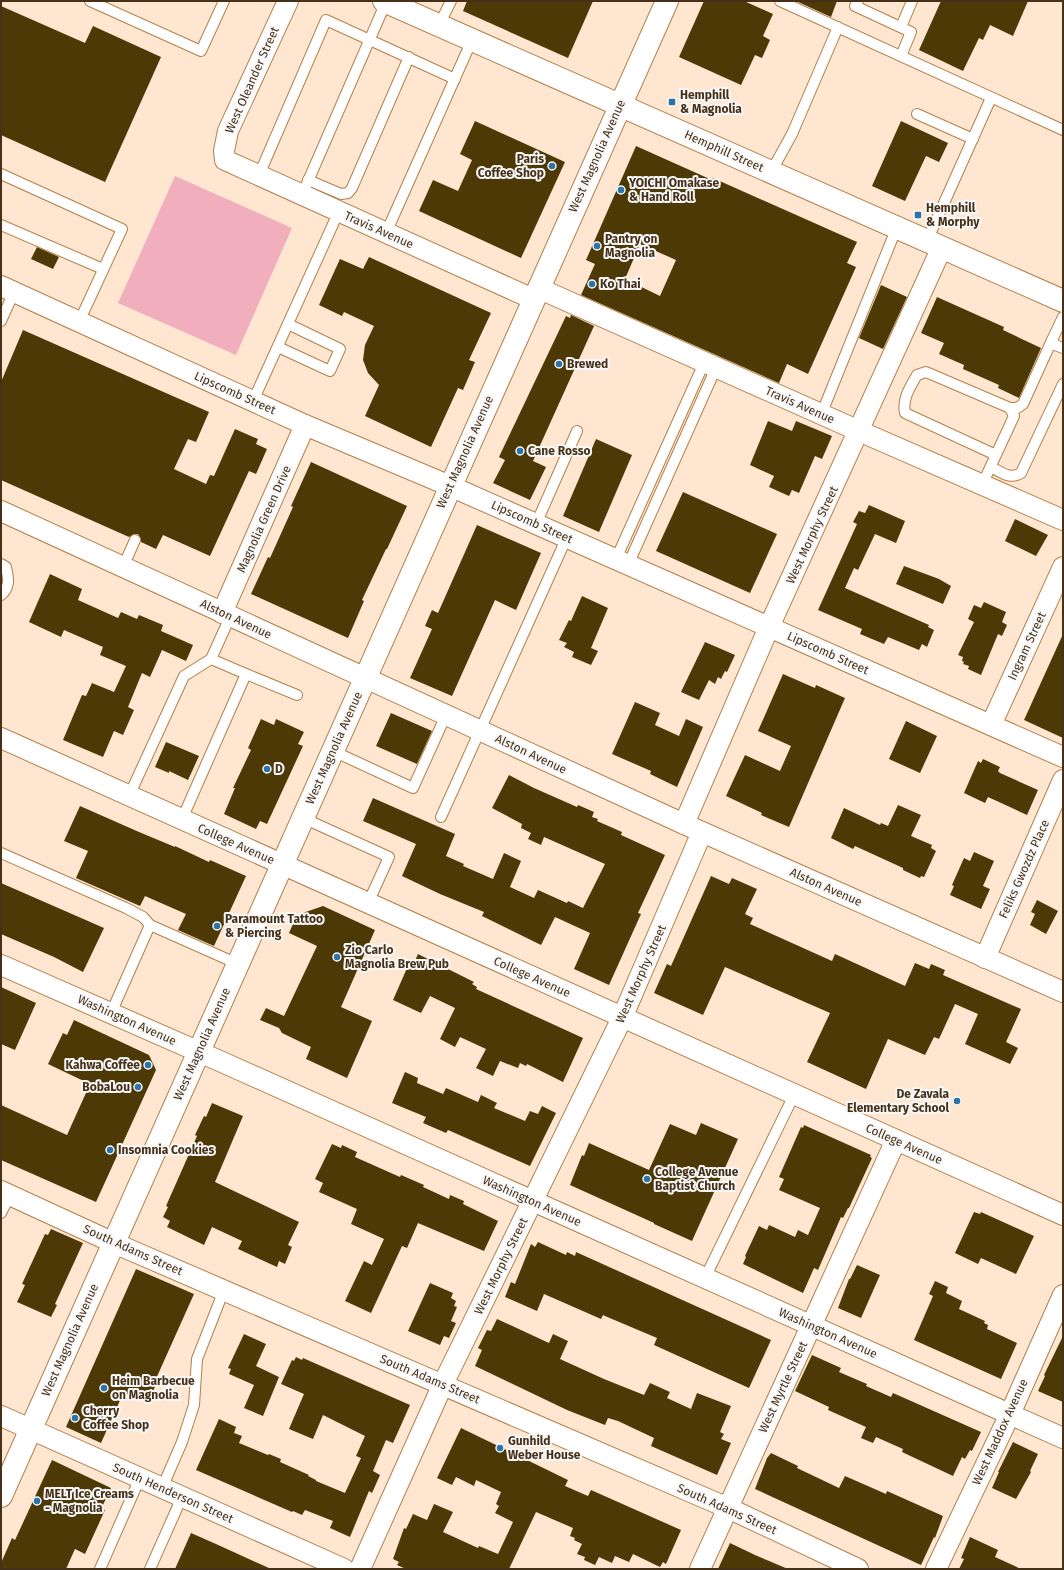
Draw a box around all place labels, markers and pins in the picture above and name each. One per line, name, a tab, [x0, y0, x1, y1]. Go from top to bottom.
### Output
place label: Hemphill & Magnolia	[680, 88, 742, 116]
marker: Hemphill & Magnolia	[667, 97, 677, 107]
place label: Paris Coffee Shop	[478, 152, 544, 180]
marker: Paris Coffee Shop	[547, 161, 557, 171]
place label: YOICHI Omakase & Hand Roll	[628, 176, 719, 204]
marker: YOICHI Omakase & Hand Roll	[616, 185, 626, 195]
place label: Hemphill & Morphy	[926, 201, 980, 229]
marker: Hemphill & Morphy	[913, 210, 923, 220]
place label: Pantry on Magnolia	[605, 232, 658, 260]
marker: Pantry on Magnolia	[592, 241, 602, 251]
place label: Ko Thai	[600, 277, 641, 291]
marker: Ko Thai	[587, 279, 597, 289]
place label: Brewed	[567, 357, 608, 371]
marker: Brewed	[554, 359, 564, 369]
place label: Cane Rosso	[528, 444, 591, 458]
marker: Cane Rosso	[515, 446, 525, 456]
place label: D	[275, 762, 283, 776]
marker: D	[262, 764, 272, 774]
place label: Paramount Tattoo & Piercing	[225, 912, 323, 940]
marker: Paramount Tattoo & Piercing	[212, 921, 222, 931]
place label: Zio Carlo Magnolia Brew Pub	[345, 943, 449, 971]
marker: Zio Carlo Magnolia Brew Pub	[332, 952, 342, 962]
place label: Kahwa Coffee	[65, 1058, 140, 1072]
marker: Kahwa Coffee	[143, 1060, 153, 1070]
place label: BobaLou	[82, 1080, 130, 1094]
marker: BobaLou	[133, 1082, 143, 1092]
place label: De Zavala Elementary School	[847, 1087, 949, 1115]
marker: De Zavala Elementary School	[952, 1096, 962, 1106]
place label: Insomnia Cookies	[118, 1143, 214, 1157]
marker: Insomnia Cookies	[105, 1145, 115, 1155]
place label: College Avenue Baptist Church	[655, 1165, 739, 1193]
marker: College Avenue Baptist Church	[642, 1174, 652, 1184]
place label: Heim Barbecue on Magnolia	[112, 1374, 195, 1402]
marker: Heim Barbecue on Magnolia	[99, 1383, 109, 1393]
place label: Cherry Coffee Shop	[83, 1404, 149, 1432]
marker: Cherry Coffee Shop	[70, 1413, 80, 1423]
place label: Gunhild Weber House	[508, 1434, 581, 1462]
marker: Gunhild Weber House	[495, 1443, 505, 1453]
place label: MELT Ice Creams - Magnolia	[45, 1487, 134, 1515]
marker: MELT Ice Creams - Magnolia	[32, 1496, 42, 1506]

